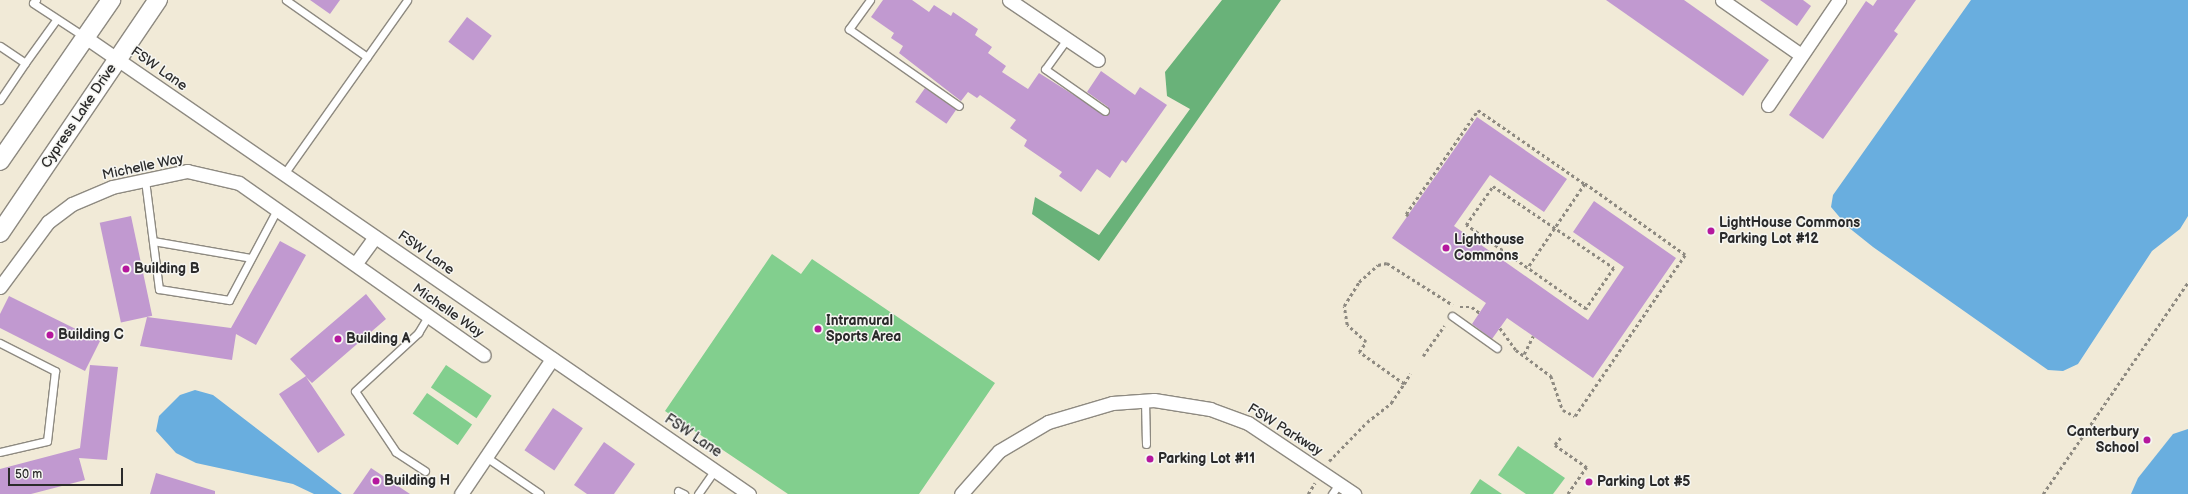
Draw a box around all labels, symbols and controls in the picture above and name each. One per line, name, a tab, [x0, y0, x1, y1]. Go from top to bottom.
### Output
street label: FSW Lane	[128, 43, 190, 95]
street label: Cypress Lake Drive	[38, 61, 120, 171]
street label: Michelle Way	[101, 150, 185, 184]
place label: LightHouse Commons Parking Lot #12	[1719, 215, 1860, 248]
marker: LightHouse Commons Parking Lot #12	[1706, 226, 1716, 236]
street label: FSW Lane	[395, 227, 457, 279]
place label: Lighthouse Commons	[1454, 232, 1524, 264]
marker: Lighthouse Commons	[1441, 243, 1451, 253]
place label: Building B	[134, 261, 200, 277]
marker: Building B	[121, 264, 131, 274]
street label: Michelle Way	[409, 280, 487, 342]
place label: Intramural Sports Area	[826, 313, 901, 346]
marker: Intramural Sports Area	[813, 324, 823, 334]
place label: Building C	[58, 327, 124, 343]
marker: Building C	[45, 330, 55, 340]
place label: Building A	[346, 331, 410, 347]
marker: Building A	[333, 334, 343, 344]
street label: FSW Parkway	[1245, 400, 1325, 460]
street label: FSW Lane	[661, 411, 725, 461]
place label: Canterbury School	[2067, 424, 2139, 456]
marker: Canterbury School	[2142, 435, 2152, 445]
place label: Parking Lot #11	[1158, 451, 1255, 467]
marker: Parking Lot #11	[1145, 454, 1155, 464]
scale bar	[10, 460, 125, 486]
text: 50 m	[15, 467, 42, 482]
place label: Building H	[384, 473, 450, 489]
place label: Parking Lot #5	[1597, 474, 1690, 490]
marker: Building H	[371, 476, 381, 486]
marker: Parking Lot #5	[1584, 477, 1594, 487]

